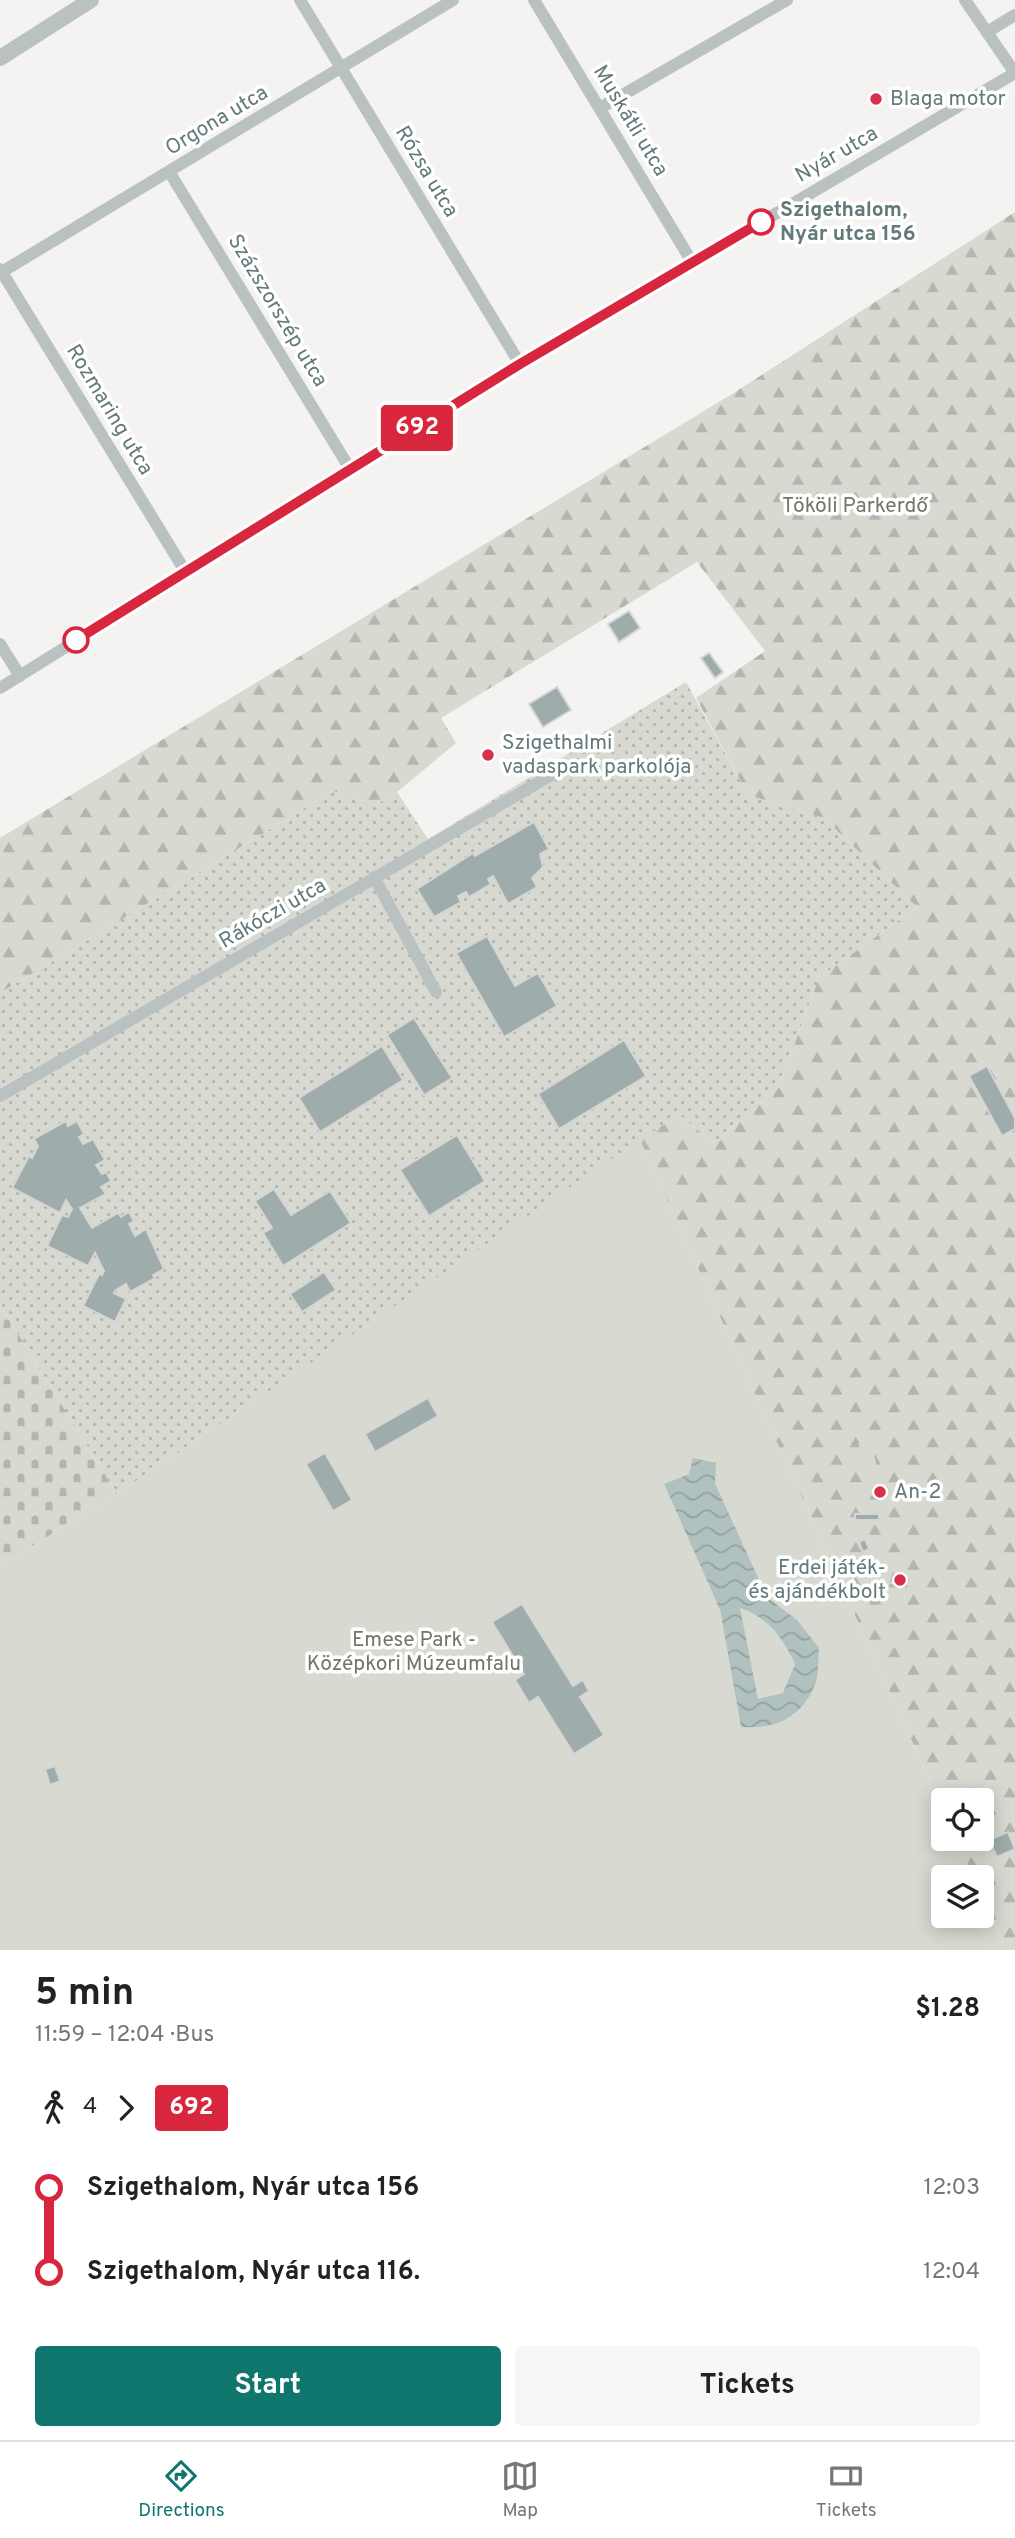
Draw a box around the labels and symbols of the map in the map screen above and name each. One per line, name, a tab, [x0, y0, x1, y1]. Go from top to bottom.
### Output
street label: Muskátli utca	[586, 61, 674, 181]
street label: Orgona utca	[161, 80, 273, 162]
place label: Blaga motor	[890, 86, 1006, 113]
marker: Blaga motor	[868, 91, 884, 107]
street label: Rózsa utca	[388, 121, 464, 223]
street label: Nyár utca	[791, 121, 883, 189]
place label: Szigethalom, Nyár utca 156	[780, 197, 916, 248]
marker: Szigethalom, Nyár utca 156	[748, 209, 774, 235]
street label: Százszorszép utca	[221, 230, 333, 392]
street label: Rozmaring utca	[59, 340, 159, 480]
line badge: 692	[377, 405, 457, 451]
park label: Tököli Parkerdő	[782, 493, 929, 520]
unlabelled marker	[63, 627, 89, 653]
place label: Szigethalmi vadaspark parkolója	[502, 730, 691, 781]
marker: Szigethalmi vadaspark parkolója	[480, 747, 496, 763]
street label: Rákóczi utca	[215, 872, 331, 956]
place label: An-2	[894, 1479, 941, 1506]
marker: An-2	[872, 1484, 888, 1500]
place label: Erdei játék- és ajándékbolt	[748, 1555, 886, 1606]
marker: Erdei játék- és ajándékbolt	[892, 1572, 908, 1588]
park label: Emese Park - Középkori Múzeumfalu	[307, 1627, 521, 1678]

